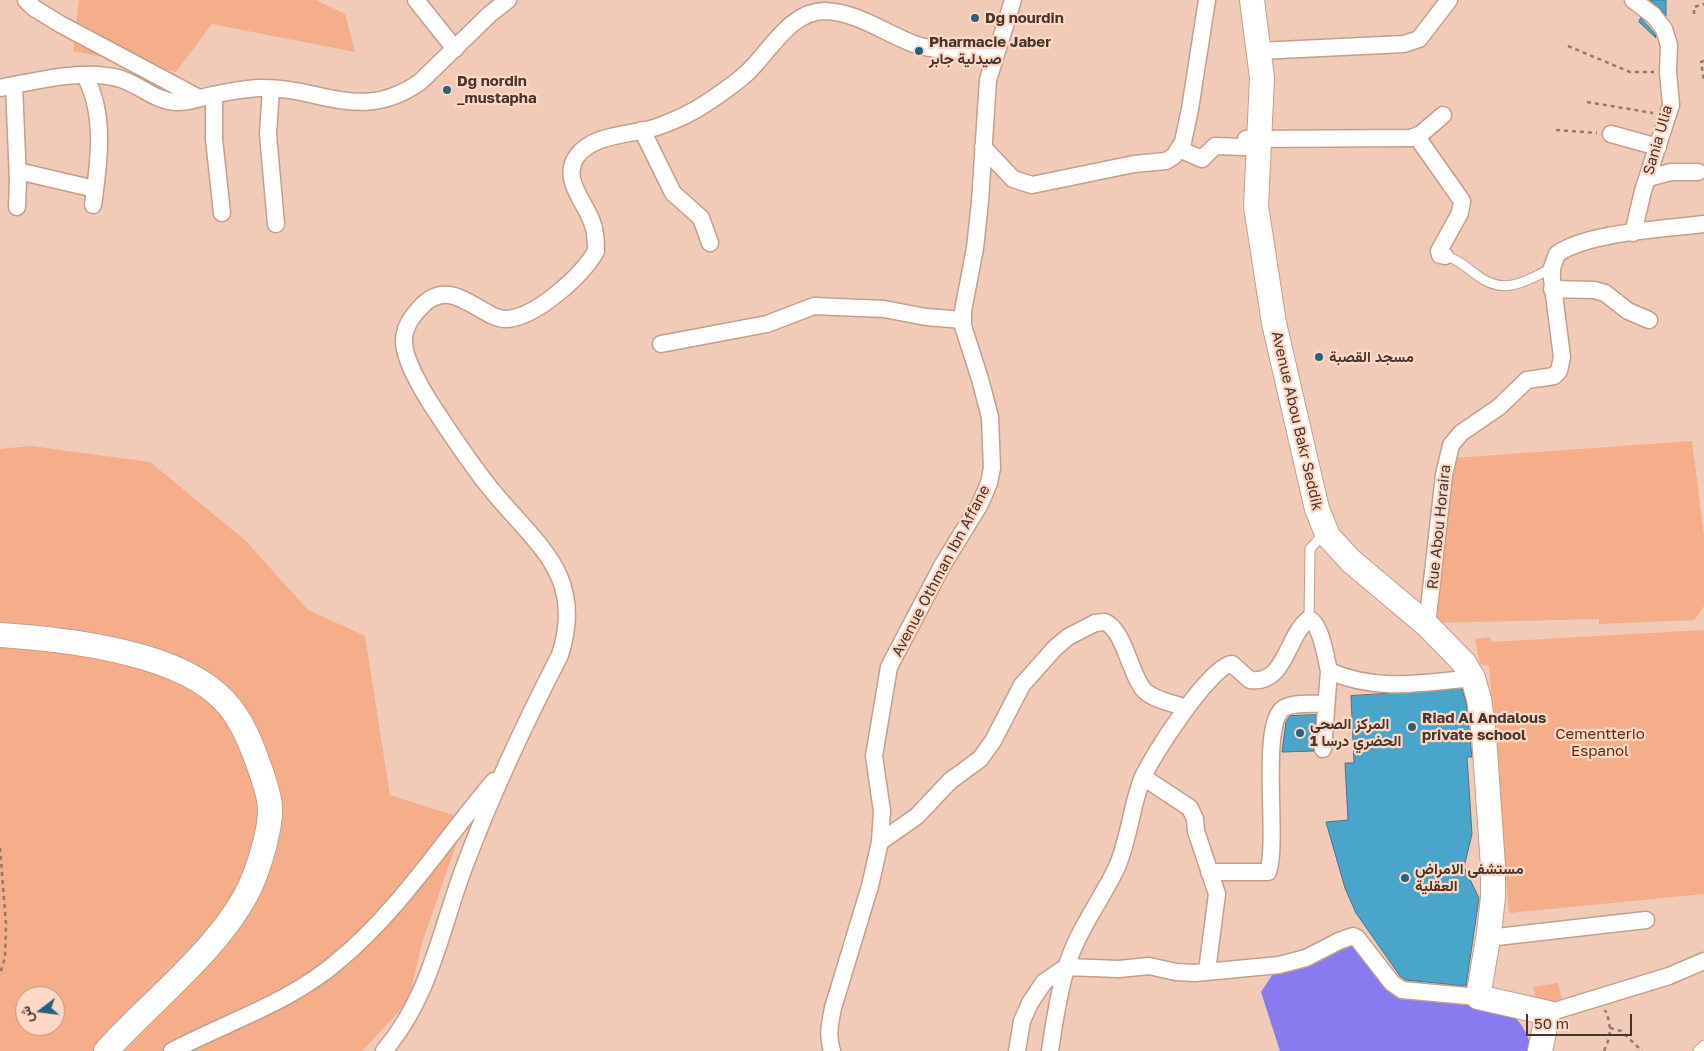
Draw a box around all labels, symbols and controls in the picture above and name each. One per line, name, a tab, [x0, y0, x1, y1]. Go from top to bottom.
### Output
place label: Dg nourdin	[985, 9, 1064, 27]
marker: Dg nourdin	[969, 12, 981, 24]
place label: Pharmacie Jaber صيدلية جابر	[929, 33, 1051, 68]
marker: Pharmacie Jaber صيدلية جابر	[913, 45, 925, 57]
place label: Dg nordin _mustapha	[457, 72, 537, 107]
marker: Dg nordin _mustapha	[441, 84, 453, 96]
street label: Sania Ulia	[1639, 103, 1677, 177]
street label: Avenue Abou Bakr Seddik	[1268, 330, 1326, 512]
place label: مسجد القصبة	[1329, 348, 1414, 366]
marker: مسجد القصبة	[1313, 351, 1325, 363]
street label: Rue Abou Horaira	[1424, 464, 1454, 590]
street label: Avenue Othman Ibn Affane	[888, 482, 994, 660]
place label: Riad Al Andalous private school	[1422, 709, 1546, 744]
place label: المركز الصحي الحضري درسا 1	[1310, 715, 1401, 750]
marker: Riad Al Andalous private school	[1406, 721, 1418, 733]
park label: Cementterio Espanol	[1555, 725, 1645, 760]
marker: المركز الصحي الحضري درسا 1	[1294, 727, 1306, 739]
place label: مستشفى الامراض العقلية	[1415, 860, 1524, 895]
marker: مستشفى الامراض العقلية	[1399, 872, 1411, 884]
north arrow	[15, 986, 65, 1036]
text: ش	[16, 1004, 36, 1025]
scale bar	[1529, 1004, 1635, 1036]
text: 50 m	[1534, 1014, 1569, 1032]

